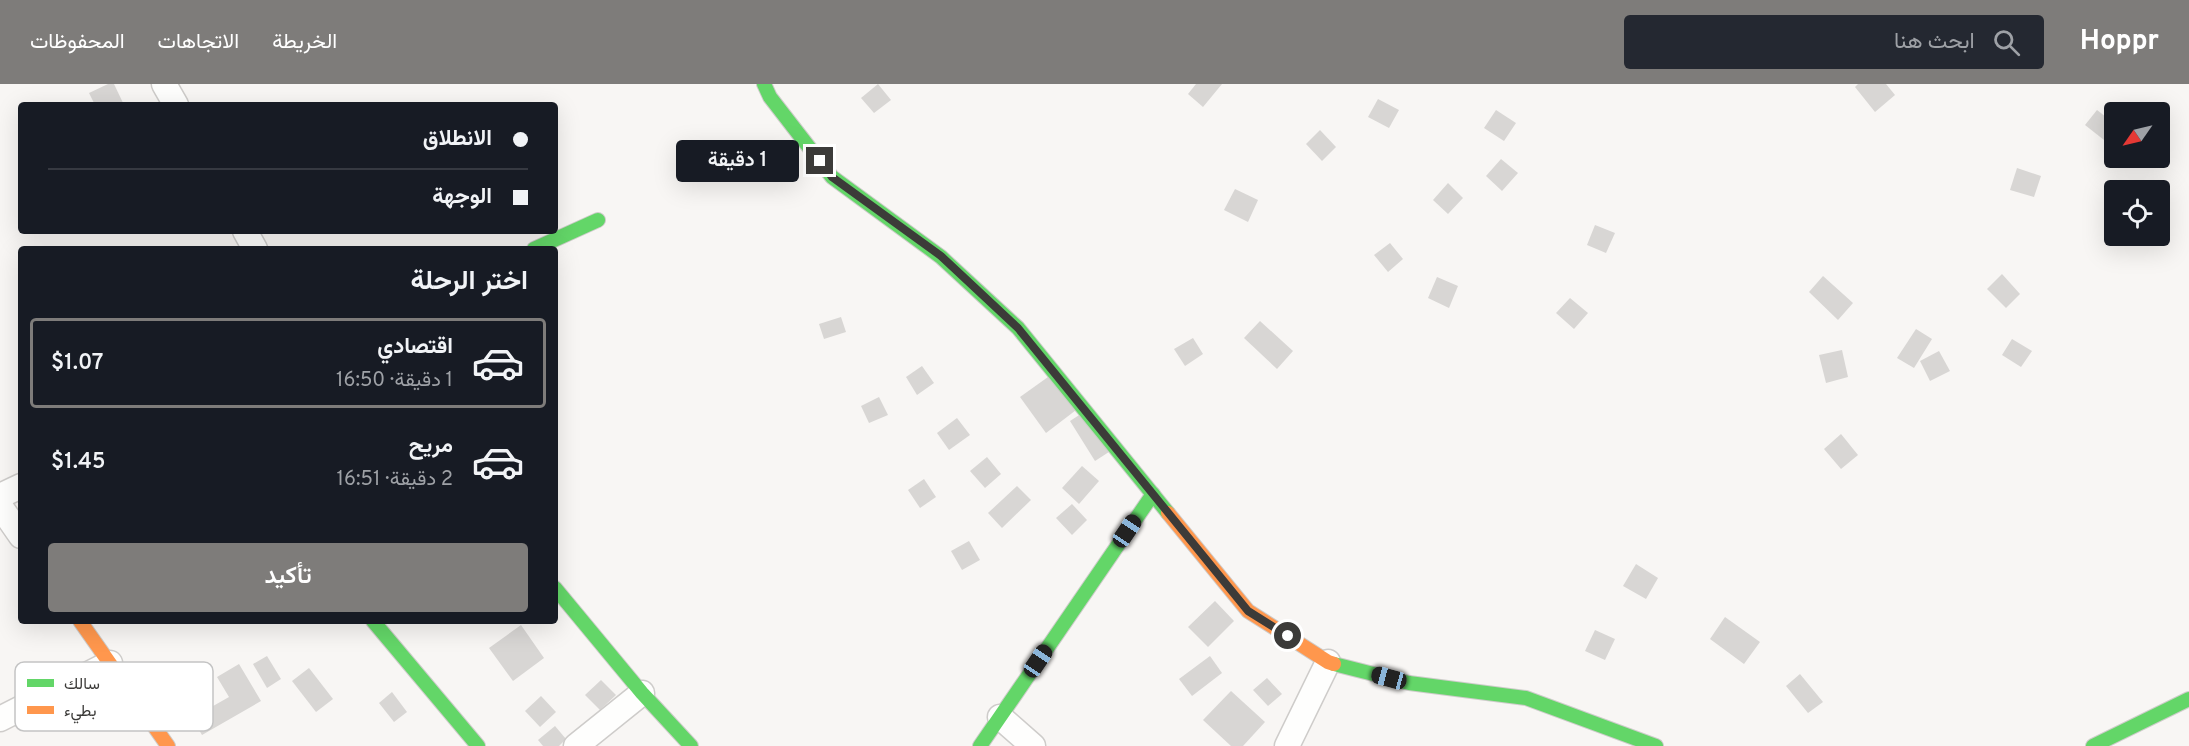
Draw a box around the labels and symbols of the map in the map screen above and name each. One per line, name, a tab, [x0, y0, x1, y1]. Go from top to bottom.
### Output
north arrow	[2104, 102, 2170, 168]
callout: 1 دقيقة	[676, 140, 799, 182]
route end	[806, 147, 833, 174]
car	[1109, 511, 1145, 551]
route start	[1274, 622, 1301, 649]
car	[1020, 641, 1056, 681]
legend	[15, 662, 213, 731]
car	[1369, 665, 1409, 691]
text: سالك	[64, 675, 100, 695]
text: بطيء	[64, 702, 96, 724]

